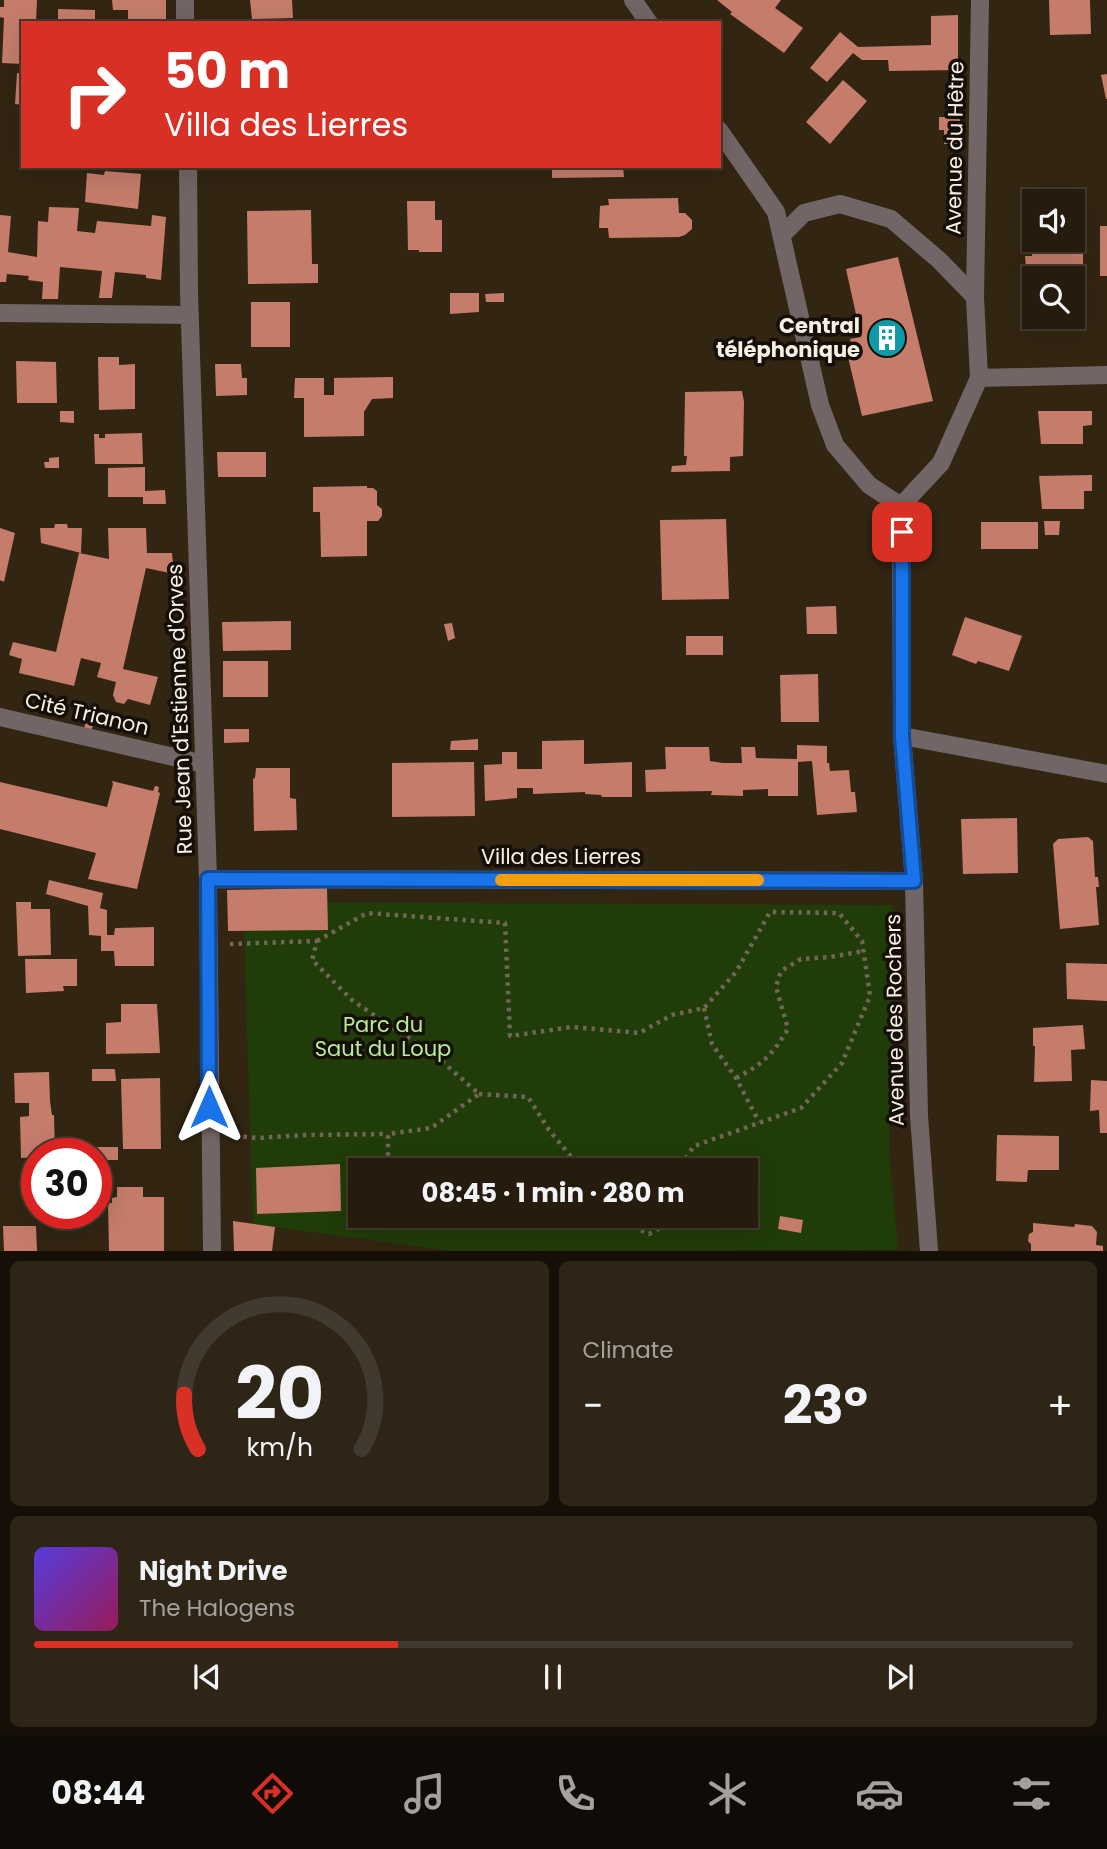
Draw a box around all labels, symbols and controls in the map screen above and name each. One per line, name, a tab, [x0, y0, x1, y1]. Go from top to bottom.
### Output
text: 50 m	[164, 37, 290, 105]
icon: right	[49, 49, 140, 140]
street label: Avenue du Hêtre	[938, 61, 971, 235]
text: Villa des Lierres	[164, 102, 408, 147]
map controls	[1022, 189, 1085, 329]
button: sound	[1022, 189, 1085, 252]
button: search	[1022, 266, 1085, 329]
place label: Central téléphonique	[716, 311, 860, 364]
building icon: Central téléphonique	[866, 317, 908, 359]
pin	[872, 502, 932, 562]
icon: arrive	[883, 513, 921, 551]
street label: Rue Jean d'Estienne d'Orves	[160, 563, 199, 855]
street label: Cité Trianon	[22, 685, 152, 742]
street label: Villa des Lierres	[481, 842, 641, 871]
street label: Avenue des Rochers	[878, 914, 911, 1126]
park label: Parc du Saut du Loup	[315, 1010, 451, 1063]
position arrow	[172, 1070, 246, 1144]
speed limit sign: 30	[21, 1138, 112, 1229]
text: 08:45 · 1 min · 280 m	[422, 1175, 685, 1211]
text: Climate	[583, 1334, 673, 1366]
text: 20	[235, 1344, 324, 1445]
text: 23°	[783, 1369, 868, 1442]
text: −	[583, 1379, 603, 1432]
text: +	[1047, 1379, 1073, 1432]
text: km/h	[246, 1430, 313, 1465]
text: Night Drive	[139, 1553, 287, 1589]
text: The Halogens	[139, 1592, 295, 1624]
icon: previous	[188, 1658, 226, 1696]
icon: pause	[534, 1658, 572, 1696]
icon: next	[881, 1658, 919, 1696]
icon: directions	[248, 1769, 297, 1818]
icon: music	[400, 1769, 449, 1818]
icon: phone	[551, 1769, 600, 1818]
icon: climate	[703, 1769, 752, 1818]
icon: car	[855, 1769, 904, 1818]
icon: filters	[1007, 1769, 1056, 1818]
text: 08:44	[51, 1770, 145, 1815]

